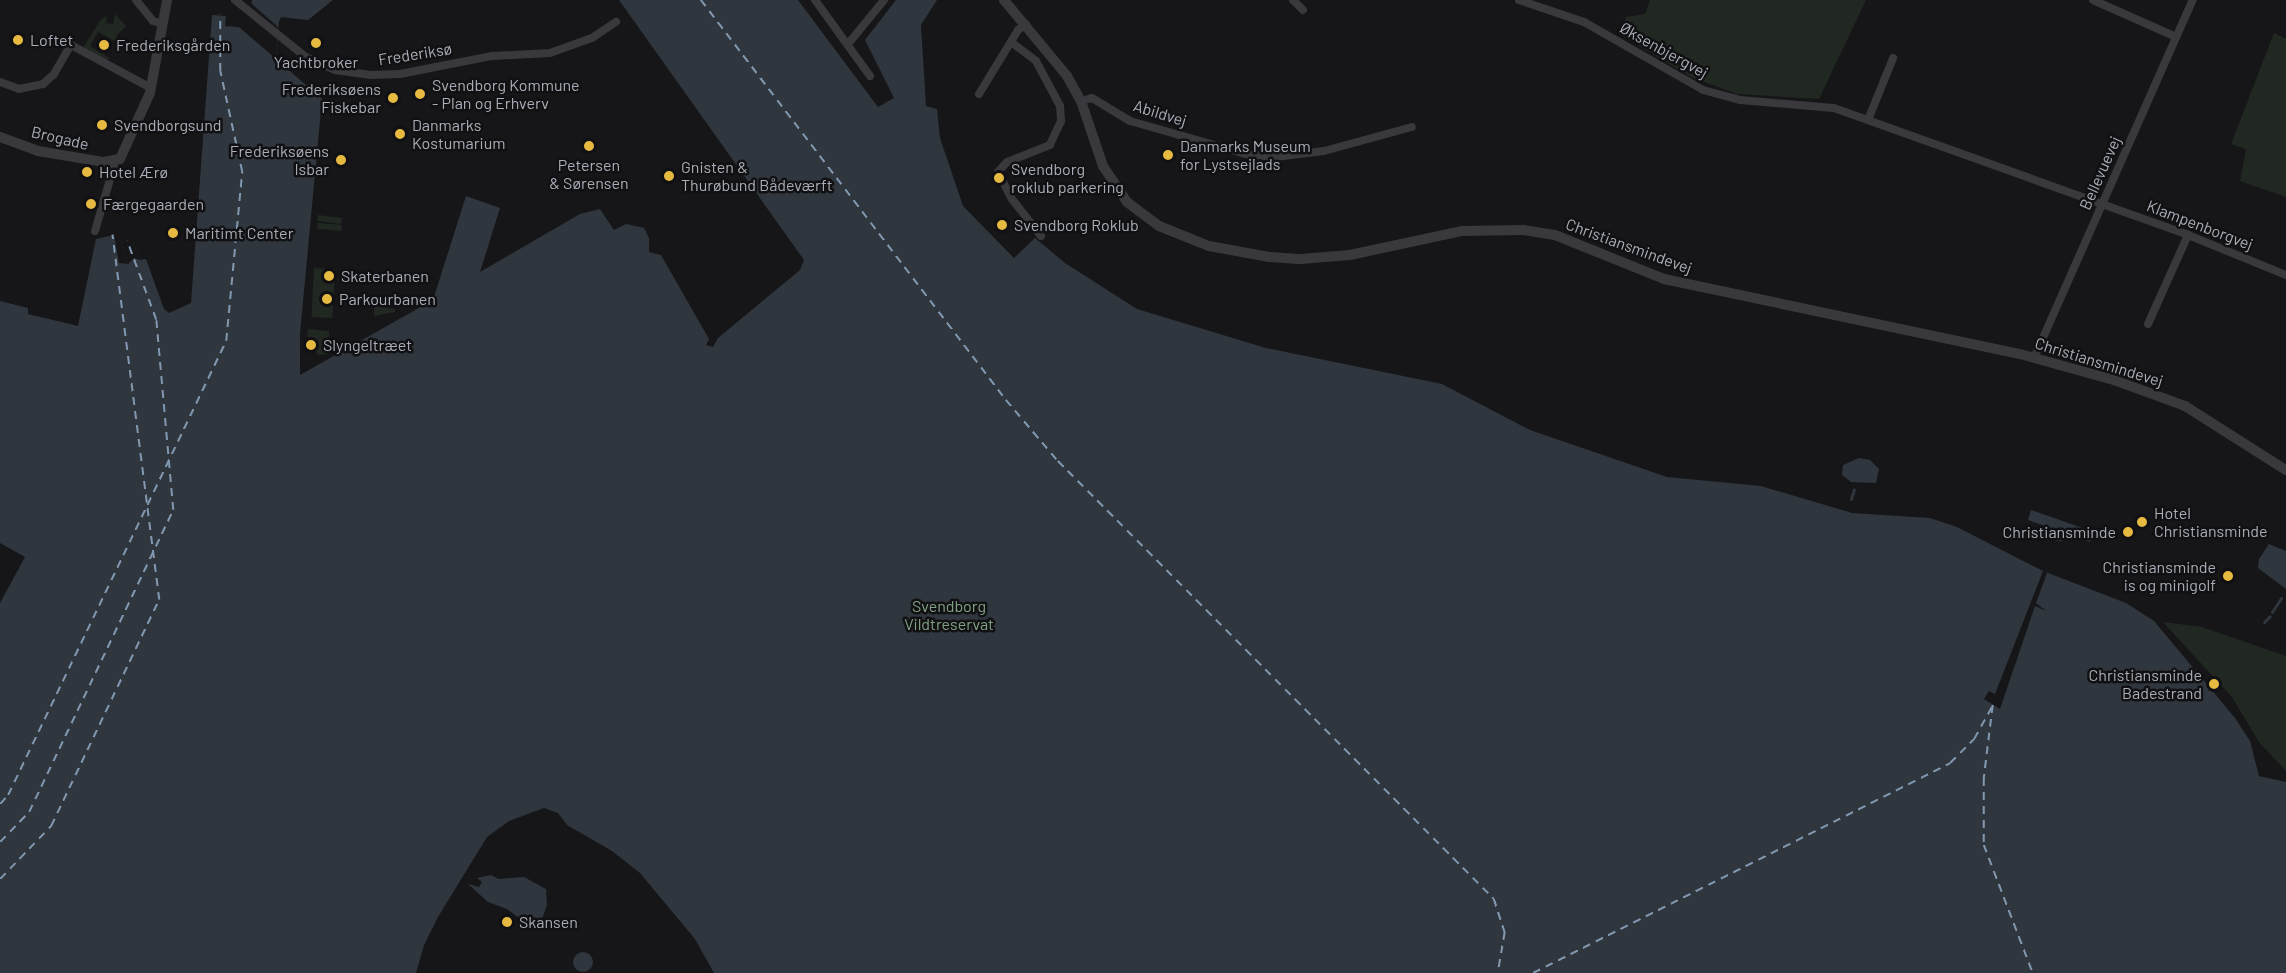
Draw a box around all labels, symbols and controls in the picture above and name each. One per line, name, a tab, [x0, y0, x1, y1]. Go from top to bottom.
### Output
street label: Øksenbjergvej	[1617, 18, 1711, 82]
place label: Loftet	[30, 30, 73, 50]
marker: Loftet	[11, 33, 25, 47]
place label: Frederiksgården	[116, 35, 230, 55]
marker: Yachtbroker	[309, 36, 323, 50]
marker: Frederiksgården	[97, 38, 111, 52]
street label: Frederiksø	[377, 39, 453, 69]
place label: Yachtbroker	[274, 52, 358, 72]
place label: Svendborg Kommune - Plan og Erhverv	[432, 75, 580, 113]
place label: Frederiksøens Fiskebar	[282, 79, 381, 117]
marker: Svendborg Kommune - Plan og Erhverv	[413, 87, 427, 101]
marker: Frederiksøens Fiskebar	[386, 91, 400, 105]
street label: Abildvej	[1131, 96, 1189, 130]
place label: Svendborgsund	[114, 115, 221, 135]
place label: Danmarks Kostumarium	[412, 115, 505, 153]
marker: Svendborgsund	[95, 118, 109, 132]
street label: Brogade	[29, 122, 91, 154]
marker: Danmarks Kostumarium	[393, 127, 407, 141]
street label: Bellevuevej	[2075, 133, 2125, 213]
place label: Danmarks Museum for Lystsejlads	[1180, 136, 1311, 174]
marker: Petersen & Sørensen	[582, 139, 596, 153]
place label: Frederiksøens Isbar	[230, 141, 329, 179]
marker: Danmarks Museum for Lystsejlads	[1161, 148, 1175, 162]
marker: Frederiksøens Isbar	[334, 153, 348, 167]
place label: Petersen & Sørensen	[549, 155, 629, 193]
place label: Gnisten & Thurøbund Bådeværft	[681, 157, 833, 195]
place label: Svendborg roklub parkering	[1011, 159, 1124, 197]
place label: Hotel Ærø	[99, 162, 168, 182]
marker: Hotel Ærø	[80, 165, 94, 179]
marker: Gnisten & Thurøbund Bådeværft	[662, 169, 676, 183]
marker: Svendborg roklub parkering	[992, 171, 1006, 185]
place label: Færgegaarden	[103, 194, 204, 214]
street label: Klampenborgvej	[2144, 196, 2256, 254]
marker: Færgegaarden	[84, 197, 98, 211]
street label: Christiansmindevej	[1563, 214, 1695, 278]
place label: Svendborg Roklub	[1014, 215, 1139, 235]
marker: Svendborg Roklub	[995, 218, 1009, 232]
place label: Maritimt Center	[185, 223, 293, 243]
marker: Maritimt Center	[166, 226, 180, 240]
place label: Skaterbanen	[341, 266, 429, 286]
marker: Skaterbanen	[322, 269, 336, 283]
place label: Parkourbanen	[339, 289, 436, 309]
marker: Parkourbanen	[320, 292, 334, 306]
street label: Christiansmindevej	[2033, 333, 2165, 391]
place label: Slyngeltræet	[323, 335, 412, 355]
marker: Slyngeltræet	[304, 338, 318, 352]
place label: Hotel Christiansminde	[2154, 503, 2267, 541]
marker: Hotel Christiansminde	[2135, 515, 2149, 529]
place label: Christiansminde	[2003, 522, 2116, 542]
marker: Christiansminde	[2121, 525, 2135, 539]
place label: Christiansminde is og minigolf	[2103, 557, 2216, 595]
marker: Christiansminde is og minigolf	[2221, 569, 2235, 583]
park label: Svendborg Vildtreservat	[904, 596, 994, 634]
place label: Christiansminde Badestrand	[2089, 665, 2202, 703]
marker: Christiansminde Badestrand	[2207, 677, 2221, 691]
place label: Skansen	[519, 912, 578, 932]
marker: Skansen	[500, 915, 514, 929]

